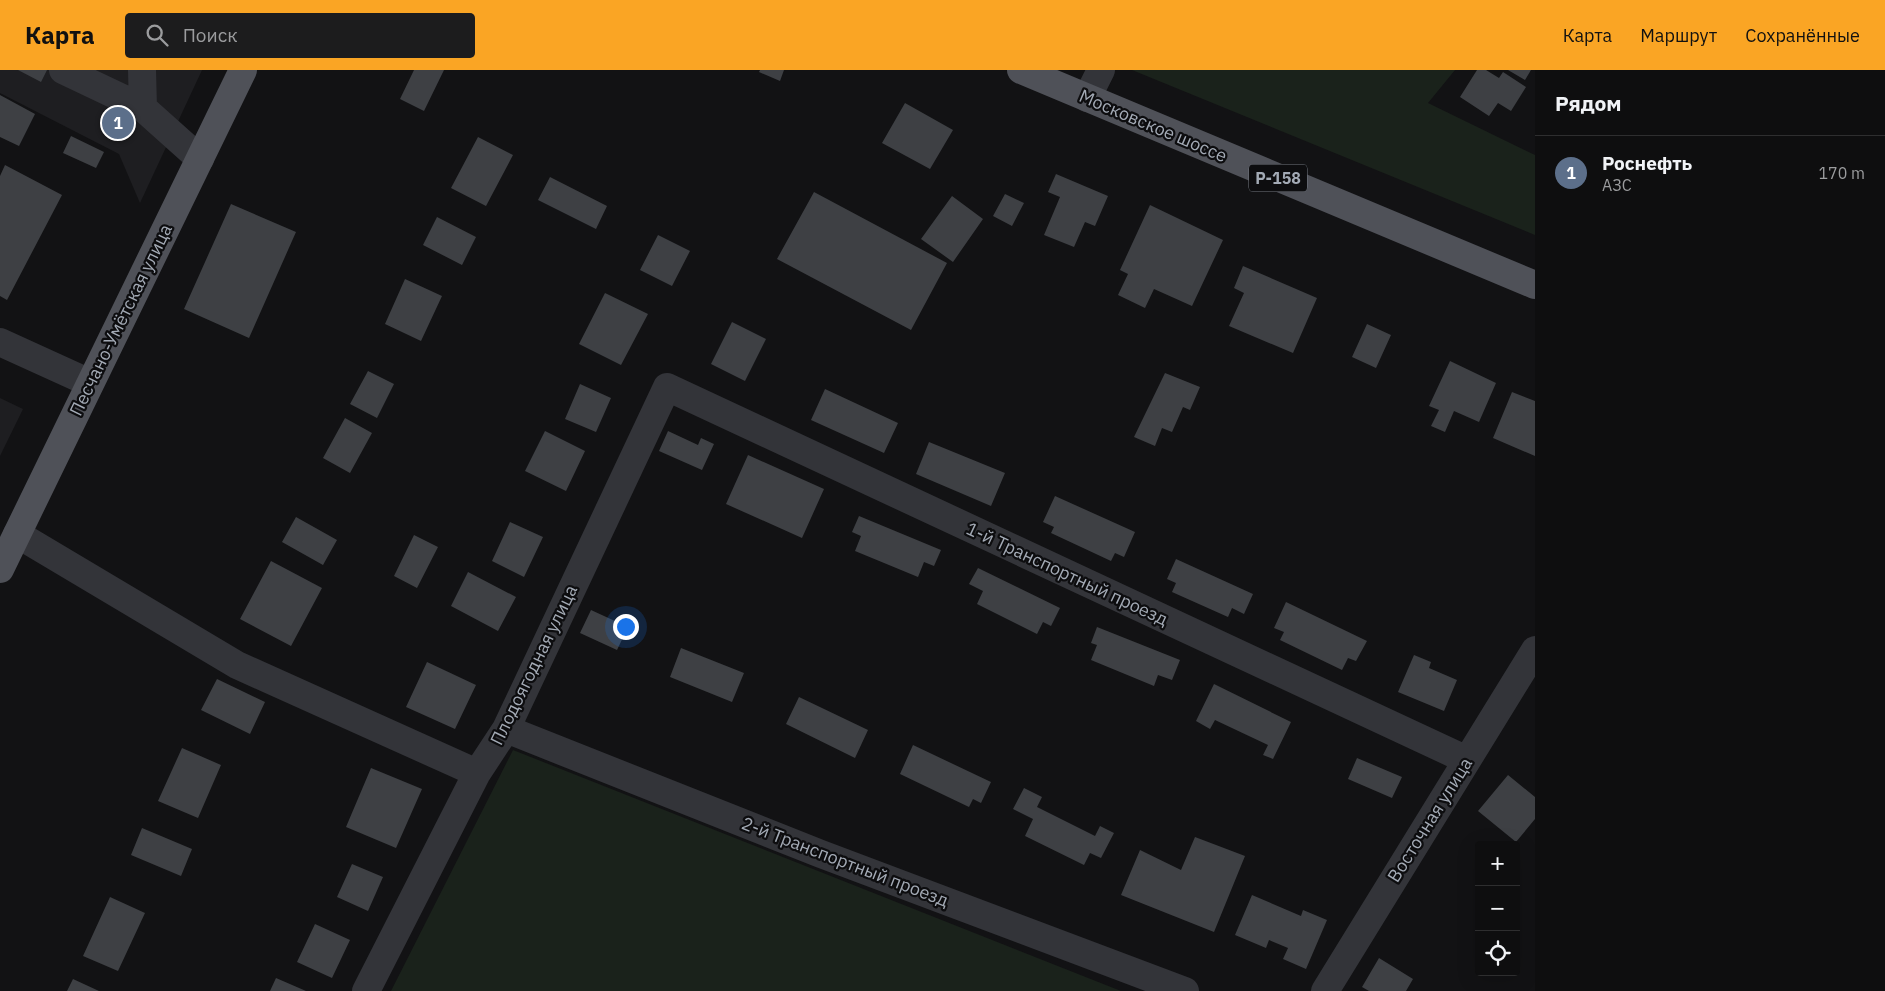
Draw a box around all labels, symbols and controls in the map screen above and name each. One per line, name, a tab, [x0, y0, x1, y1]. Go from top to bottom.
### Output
search box	[125, 13, 475, 58]
text: Карта	[25, 19, 95, 51]
icon: search	[143, 21, 171, 49]
text: Поиск	[183, 23, 238, 47]
text: Карта	[1563, 24, 1612, 47]
text: Маршрут	[1640, 24, 1717, 47]
text: Сохранённые	[1745, 24, 1860, 47]
street label: Московское шоссе	[1076, 84, 1231, 167]
text: Рядом	[1555, 89, 1622, 117]
pin: 1	[102, 104, 134, 142]
text: Роснефть	[1602, 151, 1692, 175]
text: 1	[1566, 163, 1576, 183]
text: 170 m	[1818, 163, 1865, 183]
road number: Р-158	[1249, 165, 1307, 192]
text: АЗС	[1602, 175, 1632, 195]
street label: Песчано-Умётская улица	[64, 220, 177, 419]
street label: 1-й Транспортный проезд	[963, 517, 1172, 631]
street label: Плодоягодная улица	[485, 581, 582, 749]
your location	[613, 614, 639, 640]
street label: Восточная улица	[1382, 753, 1477, 886]
street label: 2-й Транспортный проезд	[738, 811, 952, 912]
map controls	[1475, 841, 1520, 976]
button: +	[1475, 841, 1520, 886]
button: −	[1475, 886, 1520, 931]
button: locate	[1475, 931, 1520, 976]

